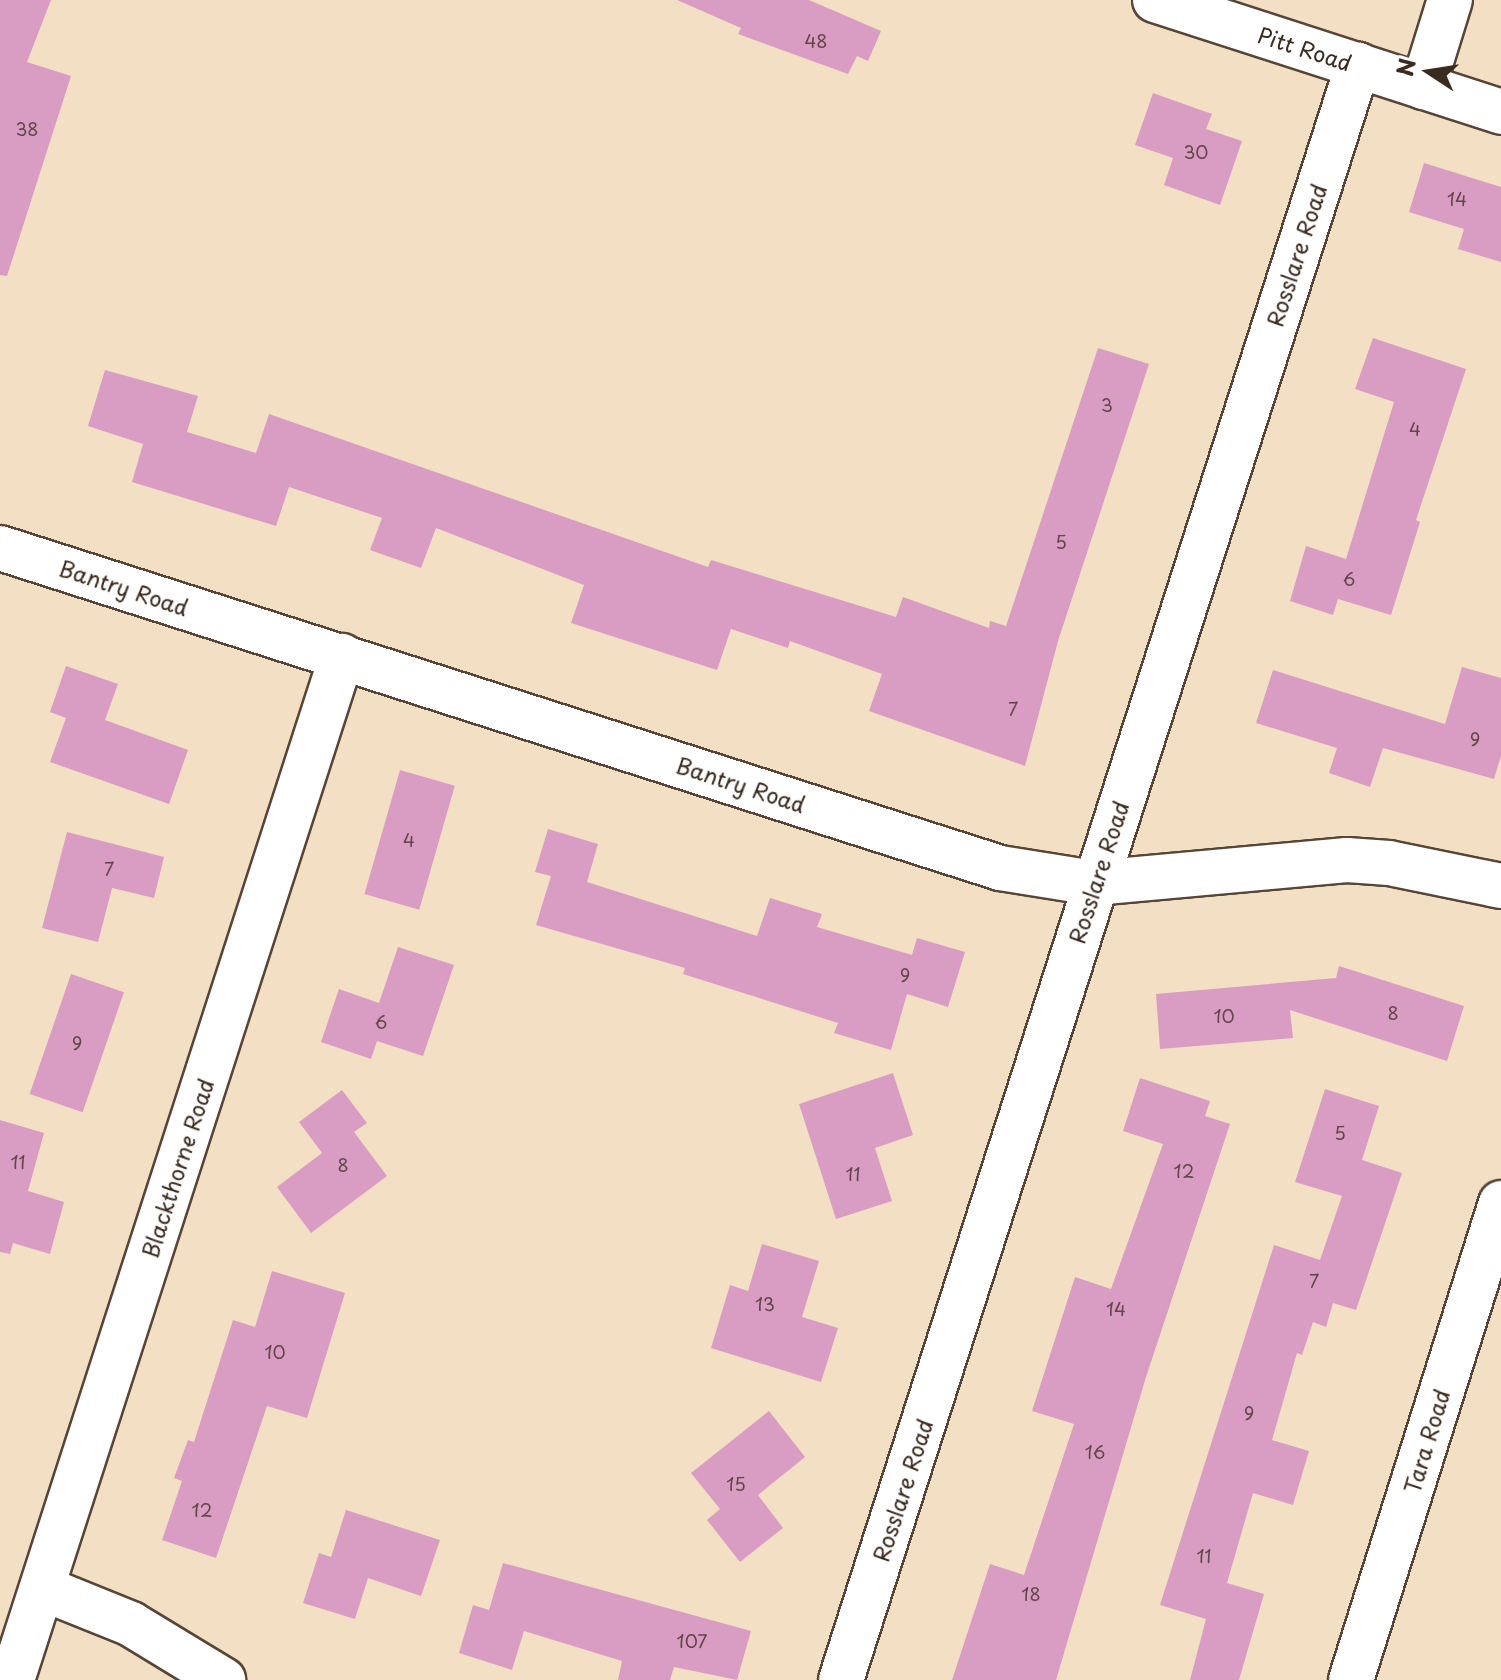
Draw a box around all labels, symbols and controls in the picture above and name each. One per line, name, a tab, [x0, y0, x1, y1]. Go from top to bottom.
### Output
street label: Pitt Road	[1255, 20, 1355, 76]
house number: 48	[804, 30, 828, 52]
north arrow	[1389, 32, 1469, 112]
text: N	[1387, 55, 1423, 79]
house number: 38	[15, 118, 39, 140]
house number: 30	[1183, 141, 1209, 163]
street label: Rosslare Road	[1261, 181, 1331, 329]
house number: 14	[1447, 188, 1467, 210]
house number: 3	[1101, 394, 1113, 416]
house number: 4	[1409, 418, 1421, 440]
house number: 5	[1055, 531, 1067, 553]
street label: Bantry Road	[56, 554, 192, 620]
house number: 6	[1343, 568, 1355, 590]
house number: 7	[1008, 698, 1018, 720]
house number: 9	[1470, 728, 1480, 750]
street label: Bantry Road	[673, 751, 809, 817]
street label: Rosslare Road	[1063, 798, 1133, 946]
house number: 4	[403, 829, 415, 851]
house number: 7	[104, 858, 114, 880]
house number: 9	[900, 964, 910, 986]
house number: 8	[1387, 1002, 1399, 1024]
house number: 10	[1213, 1005, 1235, 1027]
house number: 6	[375, 1011, 387, 1033]
house number: 9	[72, 1032, 82, 1054]
street label: Blackthorne Road	[135, 1074, 219, 1262]
house number: 5	[1334, 1122, 1346, 1144]
house number: 11	[10, 1151, 26, 1173]
house number: 8	[337, 1154, 349, 1176]
house number: 12	[1174, 1160, 1194, 1182]
house number: 11	[845, 1163, 861, 1185]
house number: 7	[1309, 1270, 1319, 1292]
house number: 13	[755, 1293, 775, 1315]
house number: 14	[1106, 1298, 1126, 1320]
house number: 10	[264, 1341, 286, 1363]
street label: Tara Road	[1397, 1385, 1455, 1497]
house number: 9	[1244, 1402, 1254, 1424]
street label: Rosslare Road	[867, 1416, 937, 1564]
house number: 16	[1085, 1441, 1105, 1463]
house number: 15	[726, 1473, 746, 1495]
house number: 12	[192, 1499, 212, 1521]
house number: 11	[1196, 1545, 1212, 1567]
house number: 18	[1021, 1583, 1041, 1605]
house number: 107	[677, 1630, 707, 1652]

